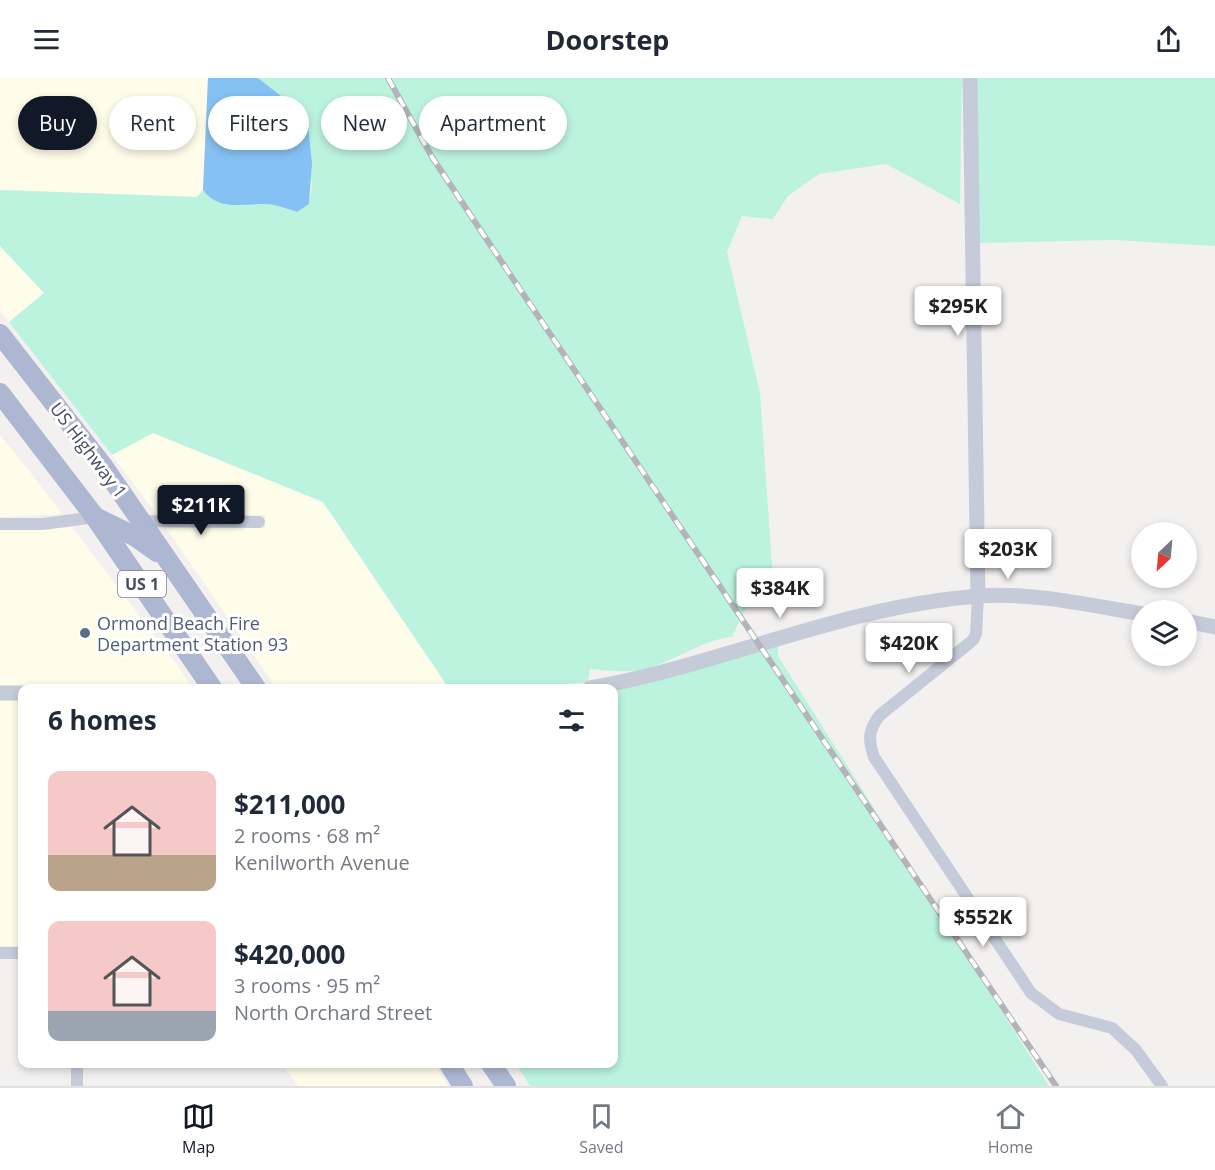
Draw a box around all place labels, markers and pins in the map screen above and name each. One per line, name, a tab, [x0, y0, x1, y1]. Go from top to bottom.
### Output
pin: $295K	[916, 286, 1000, 337]
pin: $211K	[159, 485, 243, 536]
pin: $203K	[966, 529, 1050, 580]
pin: $384K	[738, 568, 822, 619]
place label: Ormond Beach Fire Department Station 93	[97, 611, 288, 656]
pin: $420K	[867, 623, 951, 674]
marker: Ormond Beach Fire Department Station 93	[78, 626, 92, 640]
pin: $552K	[941, 897, 1025, 948]

